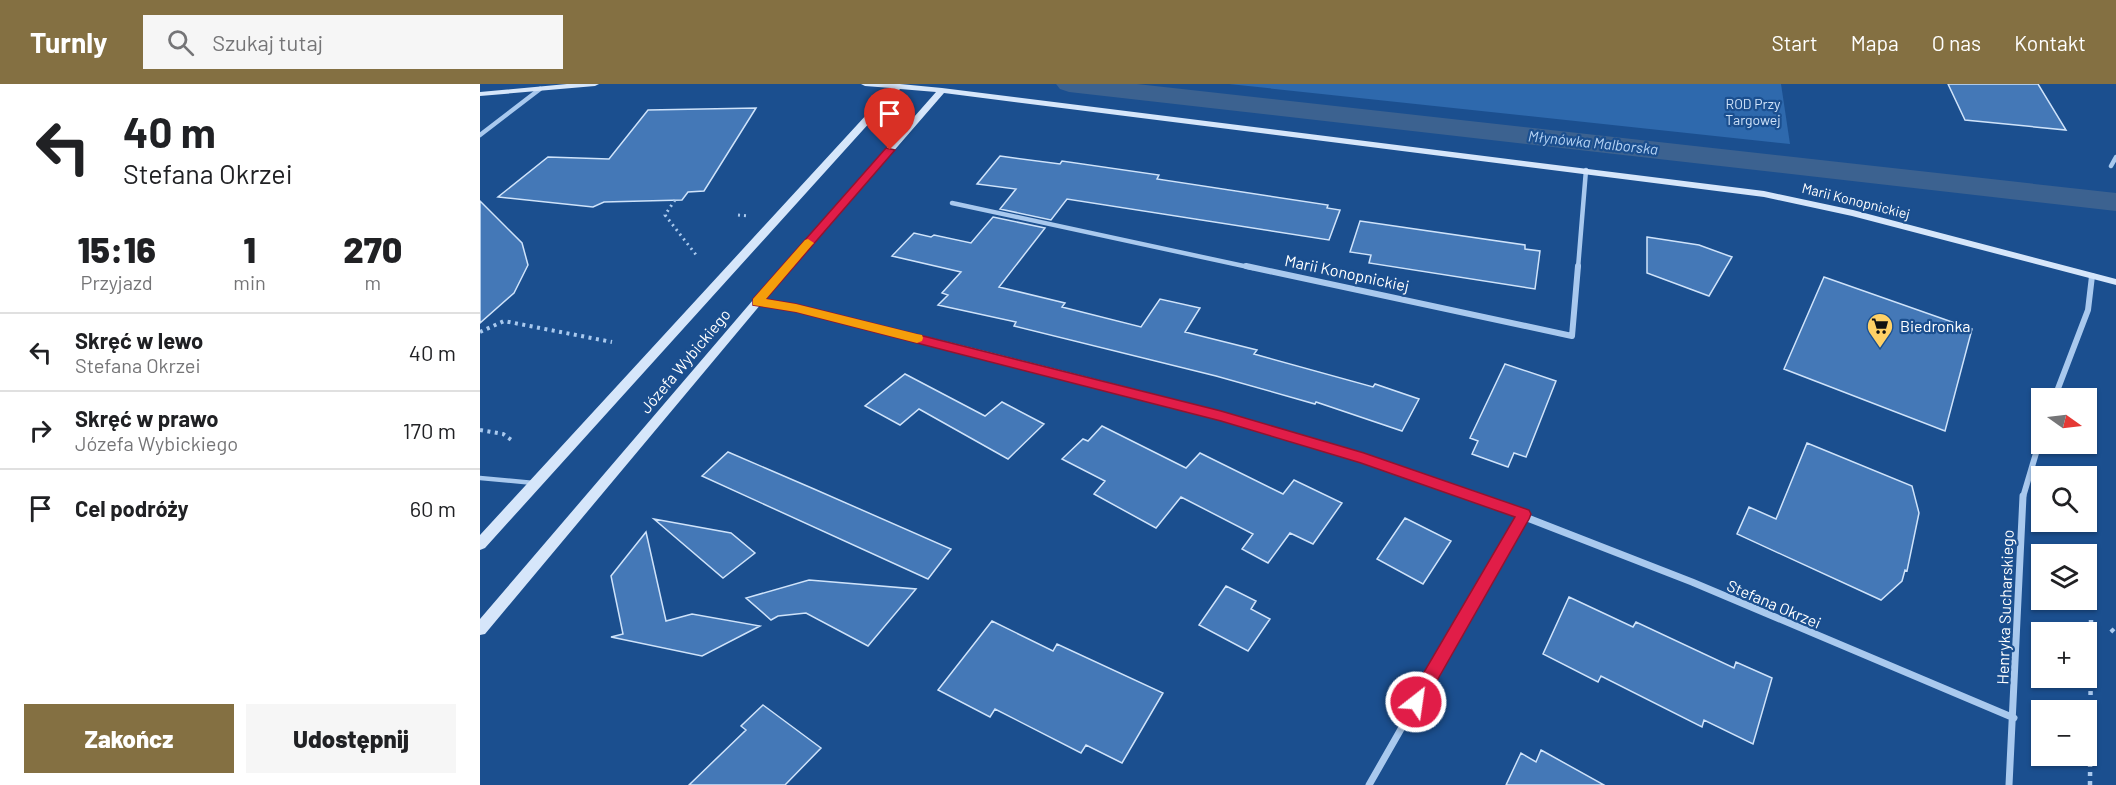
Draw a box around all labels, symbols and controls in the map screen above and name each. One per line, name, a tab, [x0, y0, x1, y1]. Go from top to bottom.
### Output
search box	[143, 15, 563, 69]
text: Turnly	[30, 25, 107, 59]
icon: search	[164, 26, 197, 59]
text: Szukaj tutaj	[212, 29, 323, 55]
text: Start	[1771, 30, 1818, 55]
text: Mapa	[1851, 30, 1899, 55]
text: O nas	[1932, 30, 1981, 55]
text: Kontakt	[2014, 30, 2086, 55]
pin	[864, 88, 915, 150]
park label: ROD Przy Targowej	[1725, 95, 1781, 128]
icon: arrive	[873, 97, 906, 130]
text: 40 m	[123, 106, 216, 156]
icon: left	[24, 108, 102, 186]
water label: Młynówka Malborska	[1527, 126, 1659, 158]
text: Stefana Okrzei	[123, 157, 293, 189]
street label: Marii Konopnickiej	[1800, 179, 1912, 222]
text: 15:16	[78, 227, 156, 270]
text: 1	[243, 227, 256, 270]
text: 270	[343, 227, 402, 270]
street label: Marii Konopnickiej	[1283, 250, 1411, 295]
text: Przyjazd	[81, 270, 153, 294]
text: min	[233, 270, 266, 294]
text: m	[365, 270, 381, 294]
street label: Józefa Wybickiego	[635, 305, 734, 417]
supermarket icon: Biedronka	[1865, 311, 1895, 349]
place label: Biedronka	[1900, 316, 1971, 335]
text: Skręć w lewo	[75, 327, 203, 353]
icon: left	[24, 336, 57, 369]
text: 40 m	[409, 339, 456, 365]
text: Stefana Okrzei	[75, 353, 201, 377]
north arrow	[2031, 388, 2097, 454]
map controls	[2031, 388, 2097, 766]
text: Skręć w prawo	[75, 405, 219, 431]
icon: right	[24, 414, 57, 447]
text: 170 m	[403, 417, 456, 443]
text: Józefa Wybickiego	[75, 431, 238, 455]
button: search	[2031, 466, 2097, 532]
icon: arrive	[24, 492, 57, 525]
text: Cel podróży	[75, 495, 189, 521]
text: 60 m	[410, 495, 456, 521]
street label: Henryka Sucharskiego	[1992, 529, 2017, 685]
button: layers	[2031, 544, 2097, 610]
street label: Stefana Okrzei	[1724, 575, 1824, 632]
button: +	[2031, 622, 2097, 688]
position arrow	[1384, 670, 1448, 734]
button: −	[2031, 700, 2097, 766]
button: Zakończ	[24, 704, 234, 773]
button: Udostępnij	[246, 704, 456, 773]

